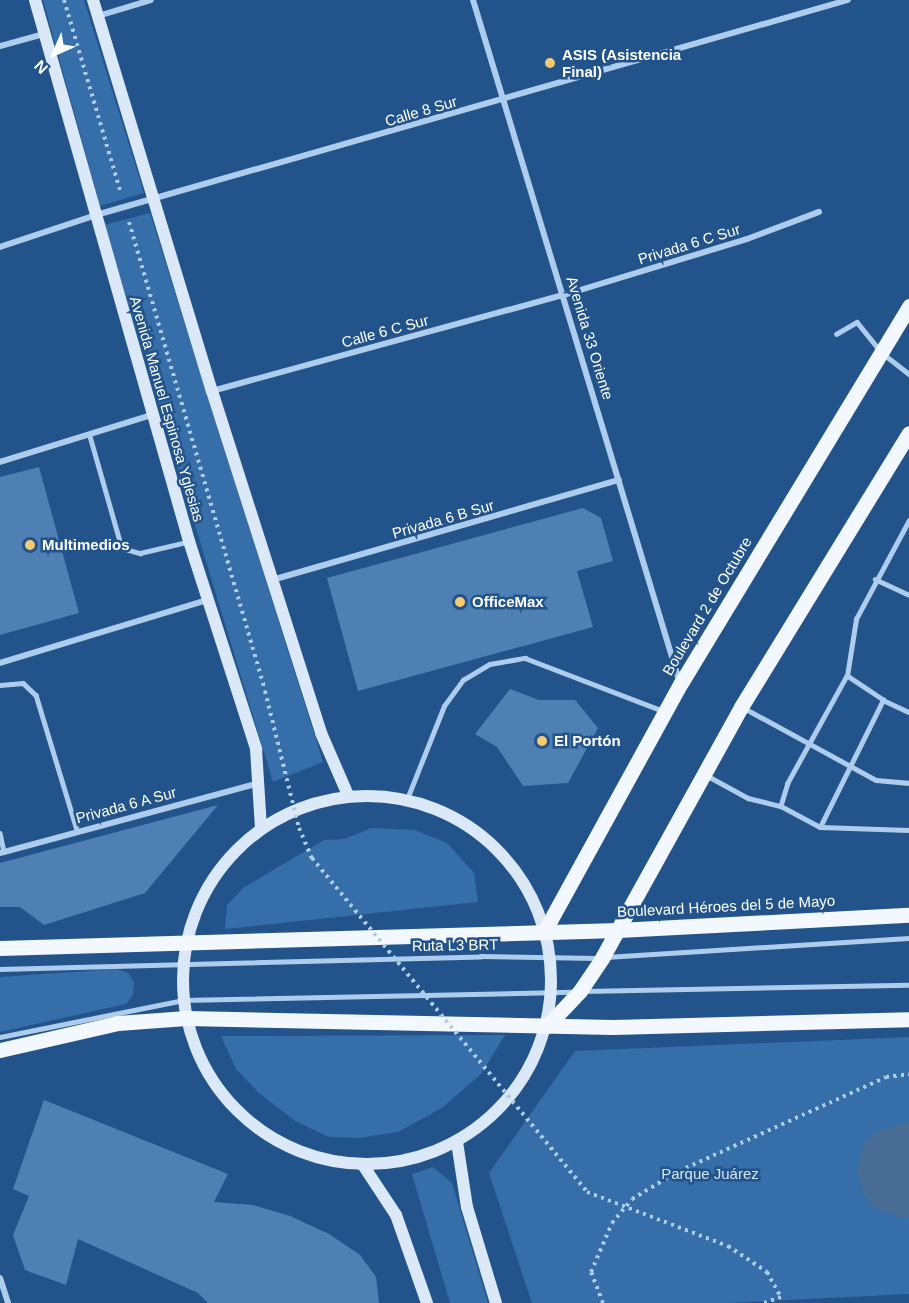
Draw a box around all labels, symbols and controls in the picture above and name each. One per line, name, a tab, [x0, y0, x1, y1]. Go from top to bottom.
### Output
north arrow	[24, 24, 84, 84]
place label: ASIS (Asistencia Final)	[562, 45, 681, 80]
marker: ASIS (Asistencia Final)	[543, 56, 557, 70]
text: N	[31, 57, 51, 77]
street label: Calle 8 Sur	[383, 92, 459, 130]
street label: Privada 6 C Sur	[636, 220, 742, 268]
street label: Avenida 33 Oriente	[563, 274, 617, 402]
street label: Avenida Manuel Espinosa Yglesias	[126, 294, 208, 524]
street label: Calle 6 C Sur	[340, 311, 430, 351]
street label: Privada 6 B Sur	[390, 496, 496, 542]
street label: Boulevard 2 de Octubre	[658, 533, 756, 679]
place label: Multimedios	[42, 536, 130, 554]
marker: Multimedios	[23, 538, 37, 552]
place label: OfficeMax	[472, 593, 544, 611]
marker: OfficeMax	[453, 595, 467, 609]
place label: El Portón	[554, 732, 621, 750]
marker: El Portón	[535, 734, 549, 748]
street label: Privada 6 A Sur	[73, 783, 179, 827]
street label: Boulevard Héroes del 5 de Mayo	[616, 891, 836, 921]
street label: Ruta L3 BRT	[412, 935, 498, 955]
park label: Parque Juárez	[661, 1165, 759, 1183]

